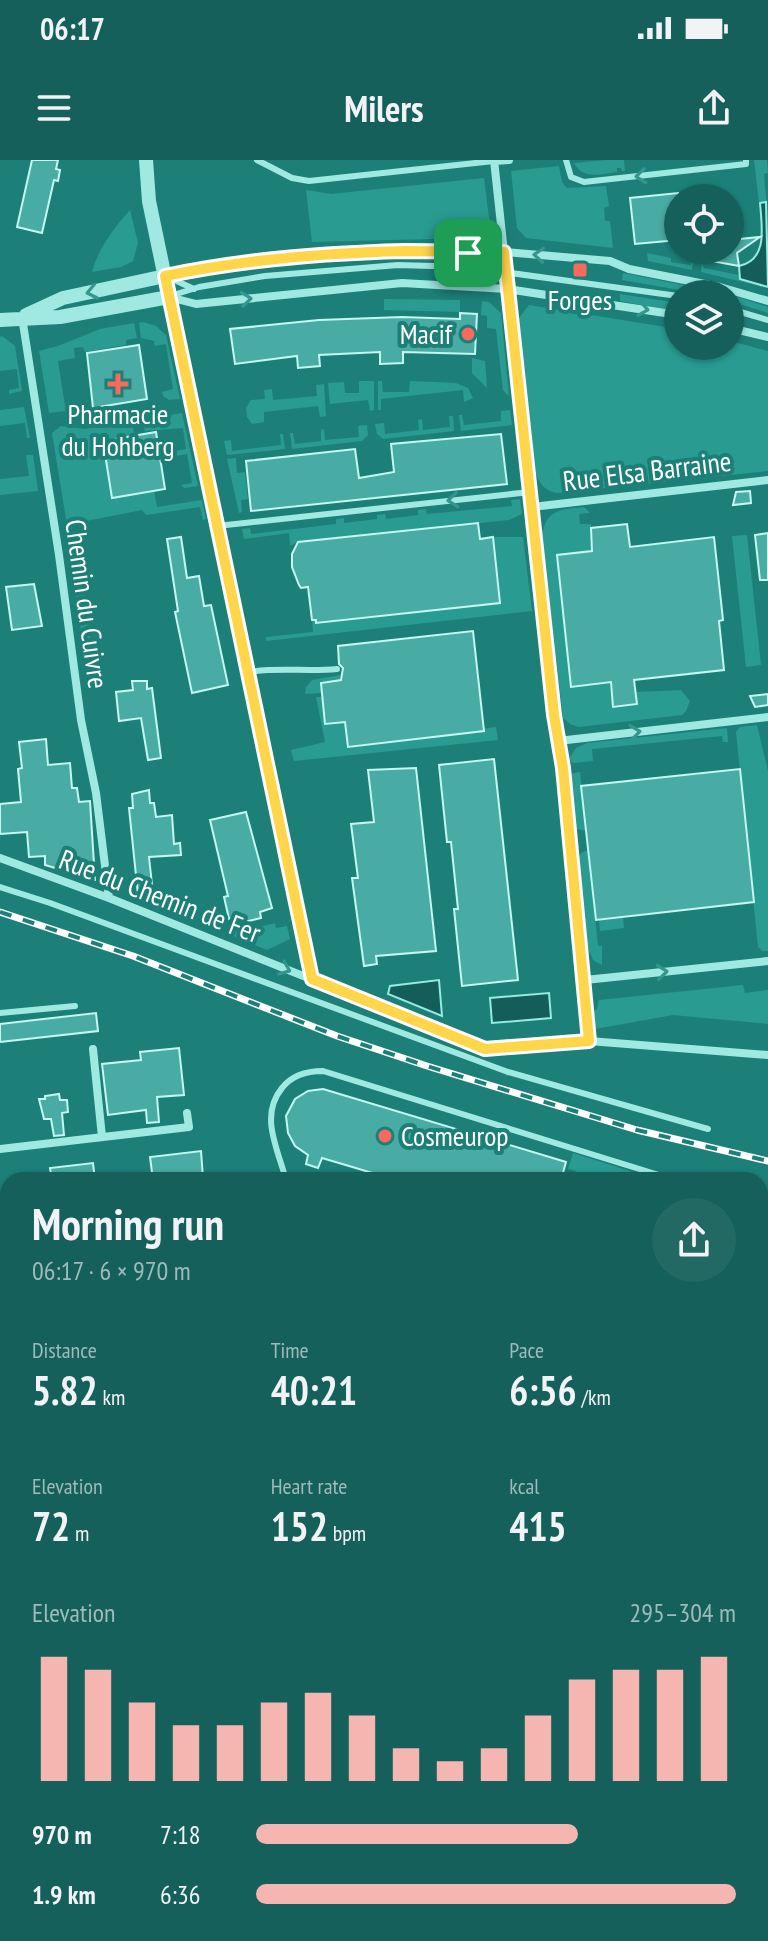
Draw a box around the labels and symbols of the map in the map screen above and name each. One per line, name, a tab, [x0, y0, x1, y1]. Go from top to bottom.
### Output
one-way arrow	[634, 167, 647, 184]
pin	[434, 219, 502, 287]
one-way arrow	[532, 247, 545, 264]
marker: Forges	[571, 261, 589, 279]
place label: Forges	[548, 281, 612, 318]
one-way arrow	[86, 283, 99, 300]
one-way arrow	[240, 291, 253, 308]
one-way arrow	[637, 300, 650, 317]
place label: Macif	[400, 315, 454, 352]
marker: Macif	[459, 325, 477, 343]
marker: Pharmacie du Hohberg	[109, 375, 127, 393]
place label: Pharmacie du Hohberg	[61, 395, 175, 464]
street label: Rue Elsa Barraine	[561, 442, 733, 499]
one-way arrow	[446, 492, 459, 509]
street label: Chemin du Cuivre	[57, 517, 118, 691]
one-way arrow	[629, 723, 642, 740]
street label: Rue du Chemin de Fer	[54, 840, 267, 951]
one-way arrow	[277, 959, 291, 975]
one-way arrow	[656, 963, 669, 980]
place label: Cosmeurop	[401, 1117, 509, 1154]
marker: Cosmeurop	[376, 1127, 394, 1145]

